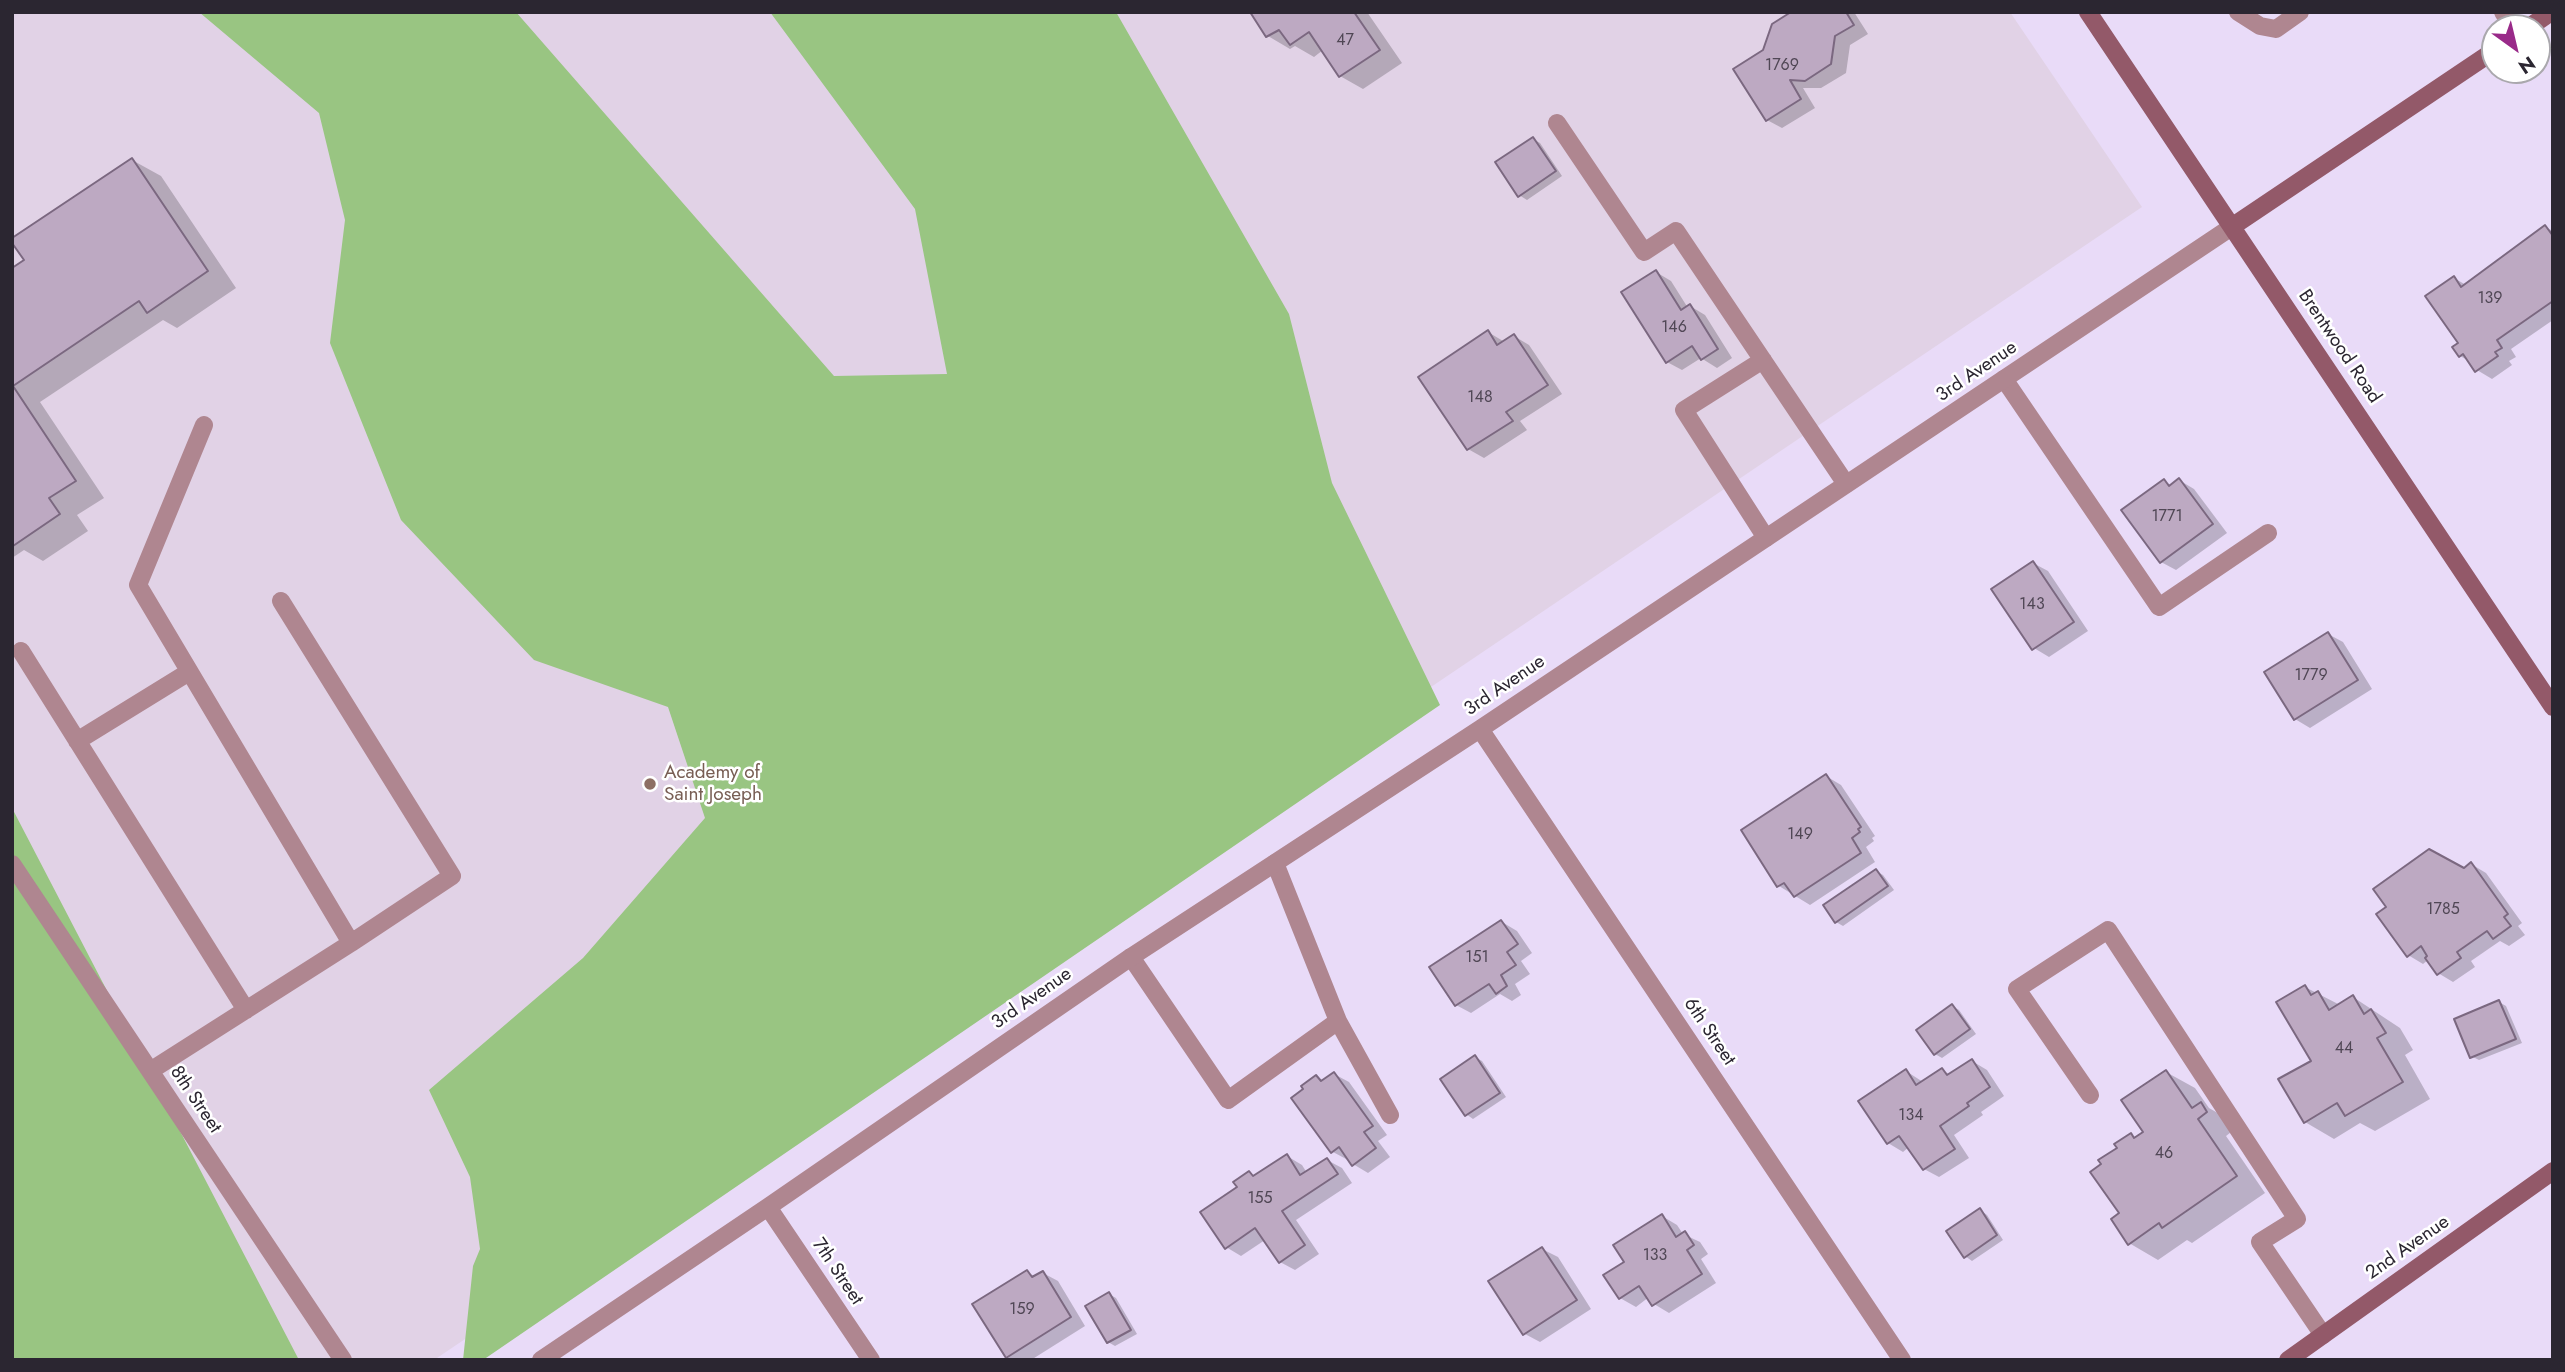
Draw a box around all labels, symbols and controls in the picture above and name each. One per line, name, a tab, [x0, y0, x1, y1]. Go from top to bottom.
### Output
north arrow	[2481, 14, 2551, 84]
house number: 47	[1336, 31, 1354, 51]
text: N	[2513, 50, 2541, 81]
house number: 1769	[1765, 56, 1799, 76]
street label: Brentwood Road	[2293, 286, 2385, 408]
house number: 139	[2477, 289, 2503, 309]
house number: 146	[1661, 318, 1687, 338]
street label: 3rd Avenue	[1932, 337, 2022, 407]
house number: 148	[1467, 388, 1493, 408]
house number: 1771	[2151, 507, 2183, 527]
house number: 143	[2019, 595, 2045, 615]
street label: 3rd Avenue	[1460, 651, 1550, 721]
house number: 1779	[2294, 666, 2328, 686]
place label: Academy of Saint Joseph	[664, 762, 762, 806]
marker: Academy of Saint Joseph	[642, 776, 658, 792]
house number: 149	[1787, 825, 1813, 845]
house number: 1785	[2426, 900, 2460, 920]
house number: 151	[1465, 948, 1489, 968]
street label: 3rd Avenue	[988, 963, 1076, 1035]
street label: 6th Street	[1678, 994, 1740, 1070]
house number: 44	[2335, 1039, 2353, 1059]
street label: 8th Street	[164, 1062, 226, 1138]
house number: 134	[1898, 1106, 1924, 1126]
house number: 46	[2155, 1144, 2173, 1164]
house number: 155	[1247, 1189, 1273, 1209]
street label: 2nd Avenue	[2362, 1211, 2454, 1285]
street label: 7th Street	[806, 1234, 868, 1310]
house number: 133	[1643, 1246, 1667, 1266]
house number: 159	[1009, 1300, 1035, 1320]

